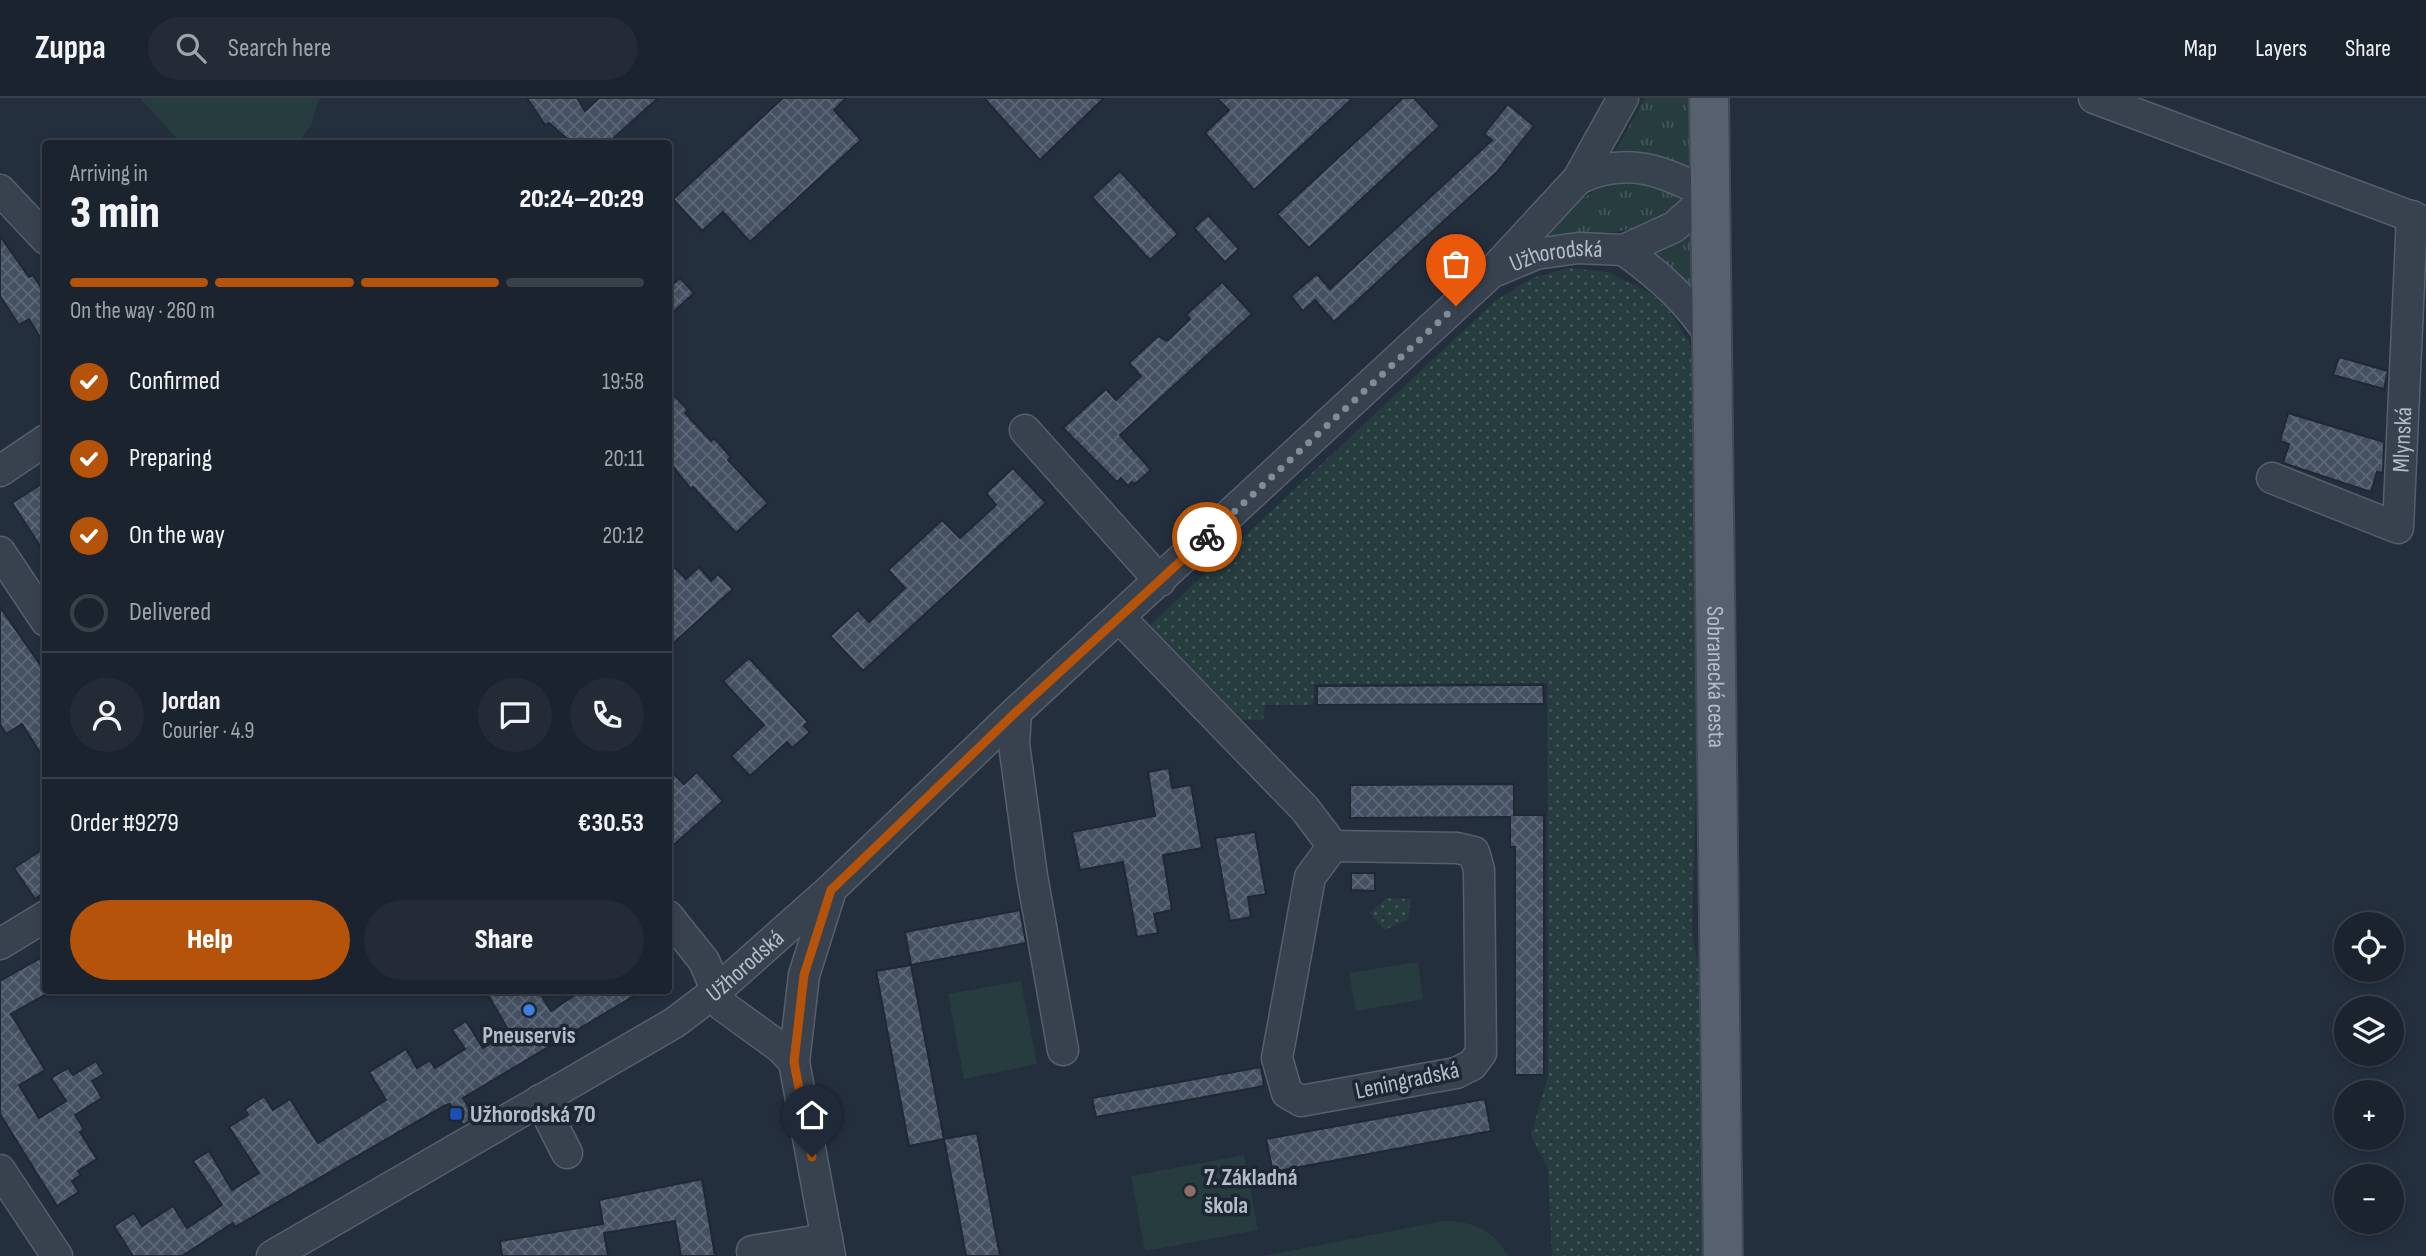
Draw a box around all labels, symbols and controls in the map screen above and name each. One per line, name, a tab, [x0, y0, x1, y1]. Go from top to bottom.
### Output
search box	[148, 17, 638, 80]
text: Zuppa	[35, 28, 106, 68]
icon: search	[172, 29, 210, 67]
text: Search here	[228, 33, 331, 64]
text: Map	[2184, 34, 2217, 63]
text: Layers	[2255, 34, 2307, 63]
text: Share	[2345, 34, 2391, 63]
text: Arriving in	[70, 160, 148, 188]
text: 20:24–20:29	[519, 184, 644, 215]
text: 3 min	[70, 186, 160, 241]
pin	[1426, 234, 1486, 306]
street label: Užhorodská	[1505, 234, 1603, 278]
icon: bag	[1437, 245, 1475, 283]
text: On the way · 260 m	[70, 297, 215, 325]
icon: check	[70, 363, 108, 401]
text: Confirmed	[129, 366, 220, 397]
text: 19:58	[602, 368, 644, 396]
street label: Mlynská	[2387, 406, 2418, 473]
icon: check	[70, 440, 108, 478]
text: Preparing	[129, 443, 212, 474]
text: 20:11	[604, 445, 644, 473]
courier	[1172, 502, 1242, 572]
icon: check	[70, 517, 108, 555]
icon: bike	[1188, 518, 1226, 556]
text: On the way	[129, 520, 225, 551]
text: 20:12	[602, 522, 644, 550]
text: Delivered	[129, 597, 211, 628]
street label: Sobranecká cesta	[1700, 606, 1731, 748]
button: person	[70, 678, 144, 752]
button: chat	[478, 678, 552, 752]
button: phone	[570, 678, 644, 752]
text: Jordan	[162, 686, 220, 717]
text: Courier · 4.9	[162, 717, 254, 745]
text: Order #9279	[70, 808, 179, 839]
text: €30.53	[578, 808, 644, 839]
button: Help	[70, 900, 350, 980]
button: Share	[364, 900, 644, 980]
map controls	[2334, 912, 2404, 1234]
button: locate	[2334, 912, 2404, 982]
street label: Užhorodská	[701, 924, 790, 1008]
button: layers	[2334, 996, 2404, 1066]
marker: Pneuservis	[521, 1002, 537, 1018]
place label: Pneuservis	[482, 1021, 576, 1050]
street label: Leningradská	[1352, 1055, 1462, 1106]
button: +	[2334, 1080, 2404, 1150]
pin	[782, 1085, 842, 1157]
icon: home	[793, 1096, 831, 1134]
place label: Užhorodská 70	[470, 1100, 596, 1129]
marker: Užhorodská 70	[448, 1106, 464, 1122]
place label: 7. Základná škola	[1204, 1163, 1298, 1220]
button: −	[2334, 1164, 2404, 1234]
marker: 7. Základná škola	[1182, 1183, 1198, 1199]

